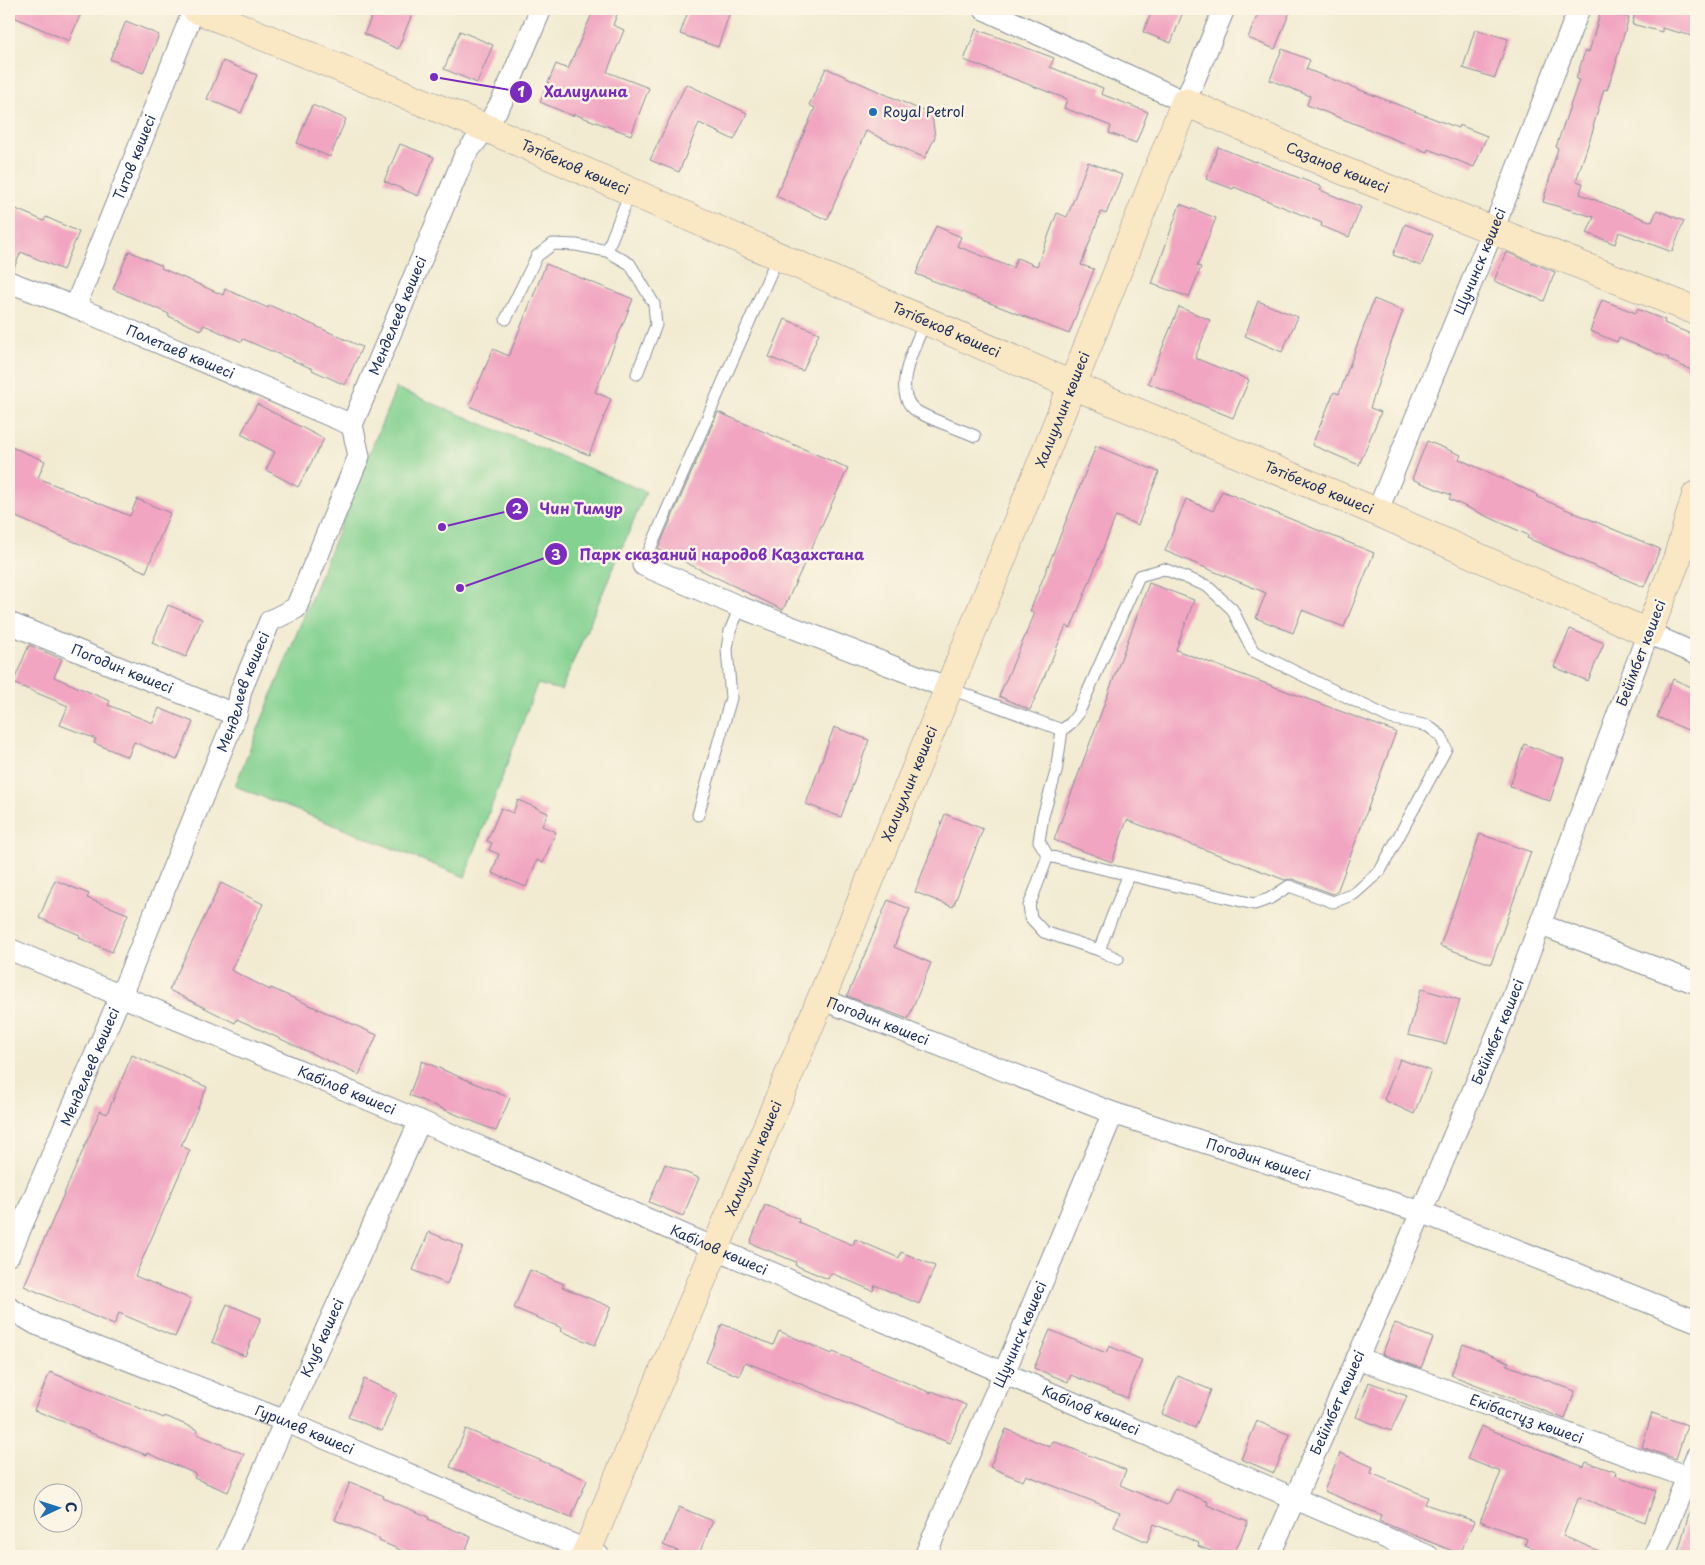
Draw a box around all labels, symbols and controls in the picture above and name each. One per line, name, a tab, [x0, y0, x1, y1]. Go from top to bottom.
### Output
callout: Халиулина	[509, 77, 638, 107]
text: 1	[517, 79, 525, 102]
text: Халиулина	[544, 79, 628, 102]
place label: Royal Petrol	[883, 101, 965, 122]
marker: Royal Petrol	[867, 106, 879, 118]
street label: Титов көшесі	[108, 111, 161, 203]
street label: Тәтібеков көшесі	[518, 134, 633, 200]
street label: Сазанов көшесі	[1283, 136, 1392, 198]
street label: Щучинск көшесі	[1448, 205, 1511, 318]
street label: Менделеев көшесі	[363, 253, 432, 378]
street label: Тәтібеков көшесі	[889, 296, 1004, 362]
street label: Полетаев көшесі	[123, 319, 238, 384]
street label: Халиуллин көшесі	[1030, 348, 1095, 470]
street label: Тәтібеков көшесі	[1262, 455, 1377, 519]
callout: Чин Тимур	[504, 494, 633, 524]
text: 2	[512, 496, 523, 519]
text: Чин Тимур	[539, 496, 623, 519]
callout: Парк сказаний народов Казахстана	[544, 539, 875, 569]
text: 3	[551, 542, 561, 565]
text: Парк сказаний народов Казахстана	[580, 542, 865, 565]
street label: Бейімбет көшесі	[1611, 597, 1671, 709]
street label: Менделеев көшесі	[211, 628, 274, 755]
street label: Погодин көшесі	[68, 638, 176, 698]
street label: Халиуллин көшесі	[876, 722, 942, 844]
street label: Бейімбет көшесі	[1466, 976, 1529, 1088]
street label: Погодин көшесі	[824, 991, 932, 1050]
street label: Менделеев көшесі	[55, 1004, 124, 1129]
street label: Кабілов көшесі	[295, 1060, 399, 1120]
street label: Халиуллин көшесі	[719, 1097, 787, 1219]
street label: Погодин көшесі	[1204, 1133, 1313, 1186]
street label: Кабілов көшесі	[667, 1219, 771, 1280]
street label: Щучинск көшесі	[988, 1278, 1051, 1391]
street label: Клуб көшесі	[295, 1295, 349, 1381]
street label: Бейімбет көшесі	[1304, 1347, 1370, 1458]
street label: Кабілов көшесі	[1039, 1380, 1143, 1440]
street label: Екібастұз көшесі	[1467, 1388, 1586, 1449]
street label: Гурилев көшесі	[252, 1399, 358, 1460]
north arrow	[32, 1482, 82, 1532]
text: С	[61, 1501, 82, 1513]

